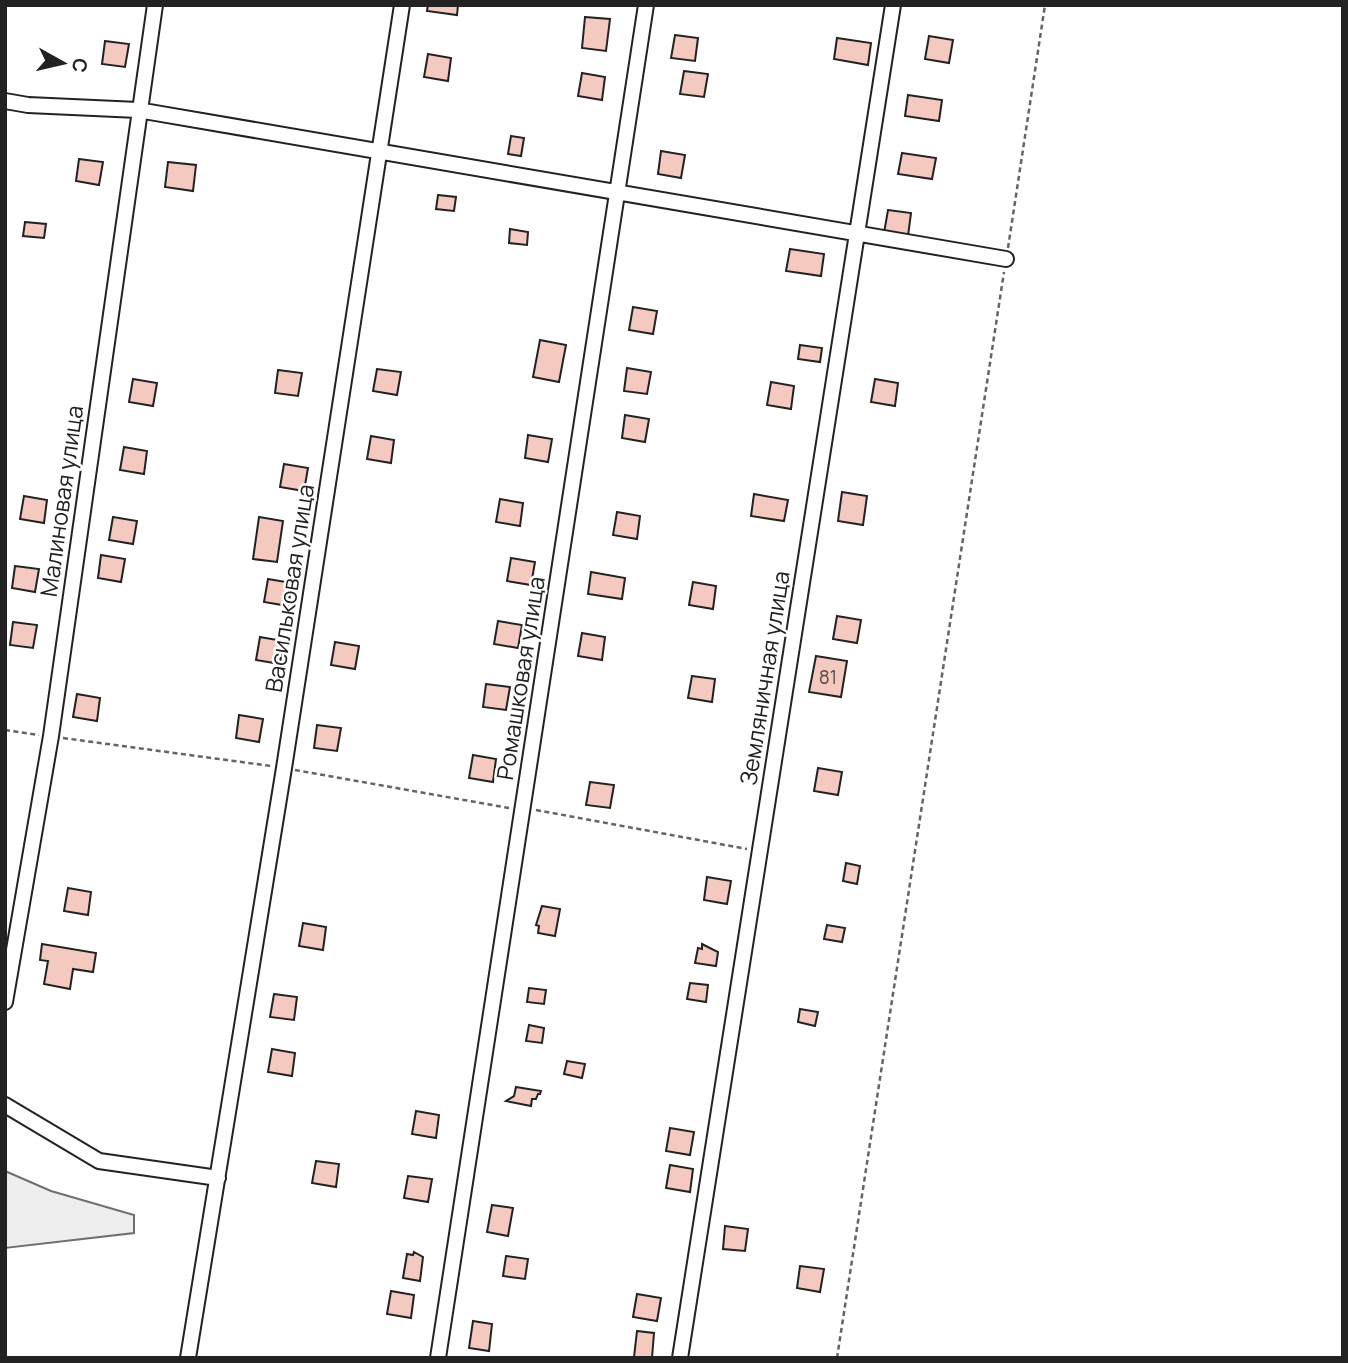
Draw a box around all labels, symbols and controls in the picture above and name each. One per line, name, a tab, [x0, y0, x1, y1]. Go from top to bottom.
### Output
north arrow	[28, 28, 98, 98]
text: С	[66, 57, 94, 74]
street label: Малиновая улица	[32, 403, 90, 599]
street label: Васильковая улица	[257, 482, 321, 694]
street label: Земляничная улица	[731, 569, 797, 787]
street label: Ромашковая улица	[488, 574, 552, 782]
house number: 81	[819, 664, 837, 690]

